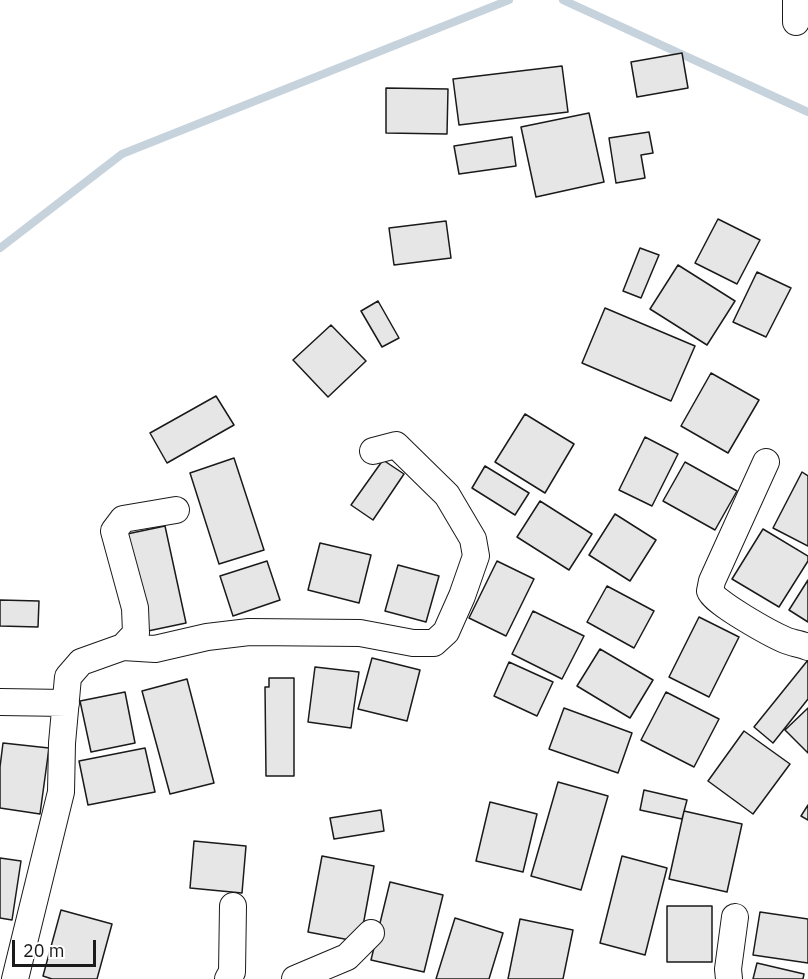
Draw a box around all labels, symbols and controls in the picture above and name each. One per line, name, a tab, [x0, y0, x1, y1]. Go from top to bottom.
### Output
scale bar	[15, 928, 99, 966]
text: 20 m	[23, 939, 65, 962]

